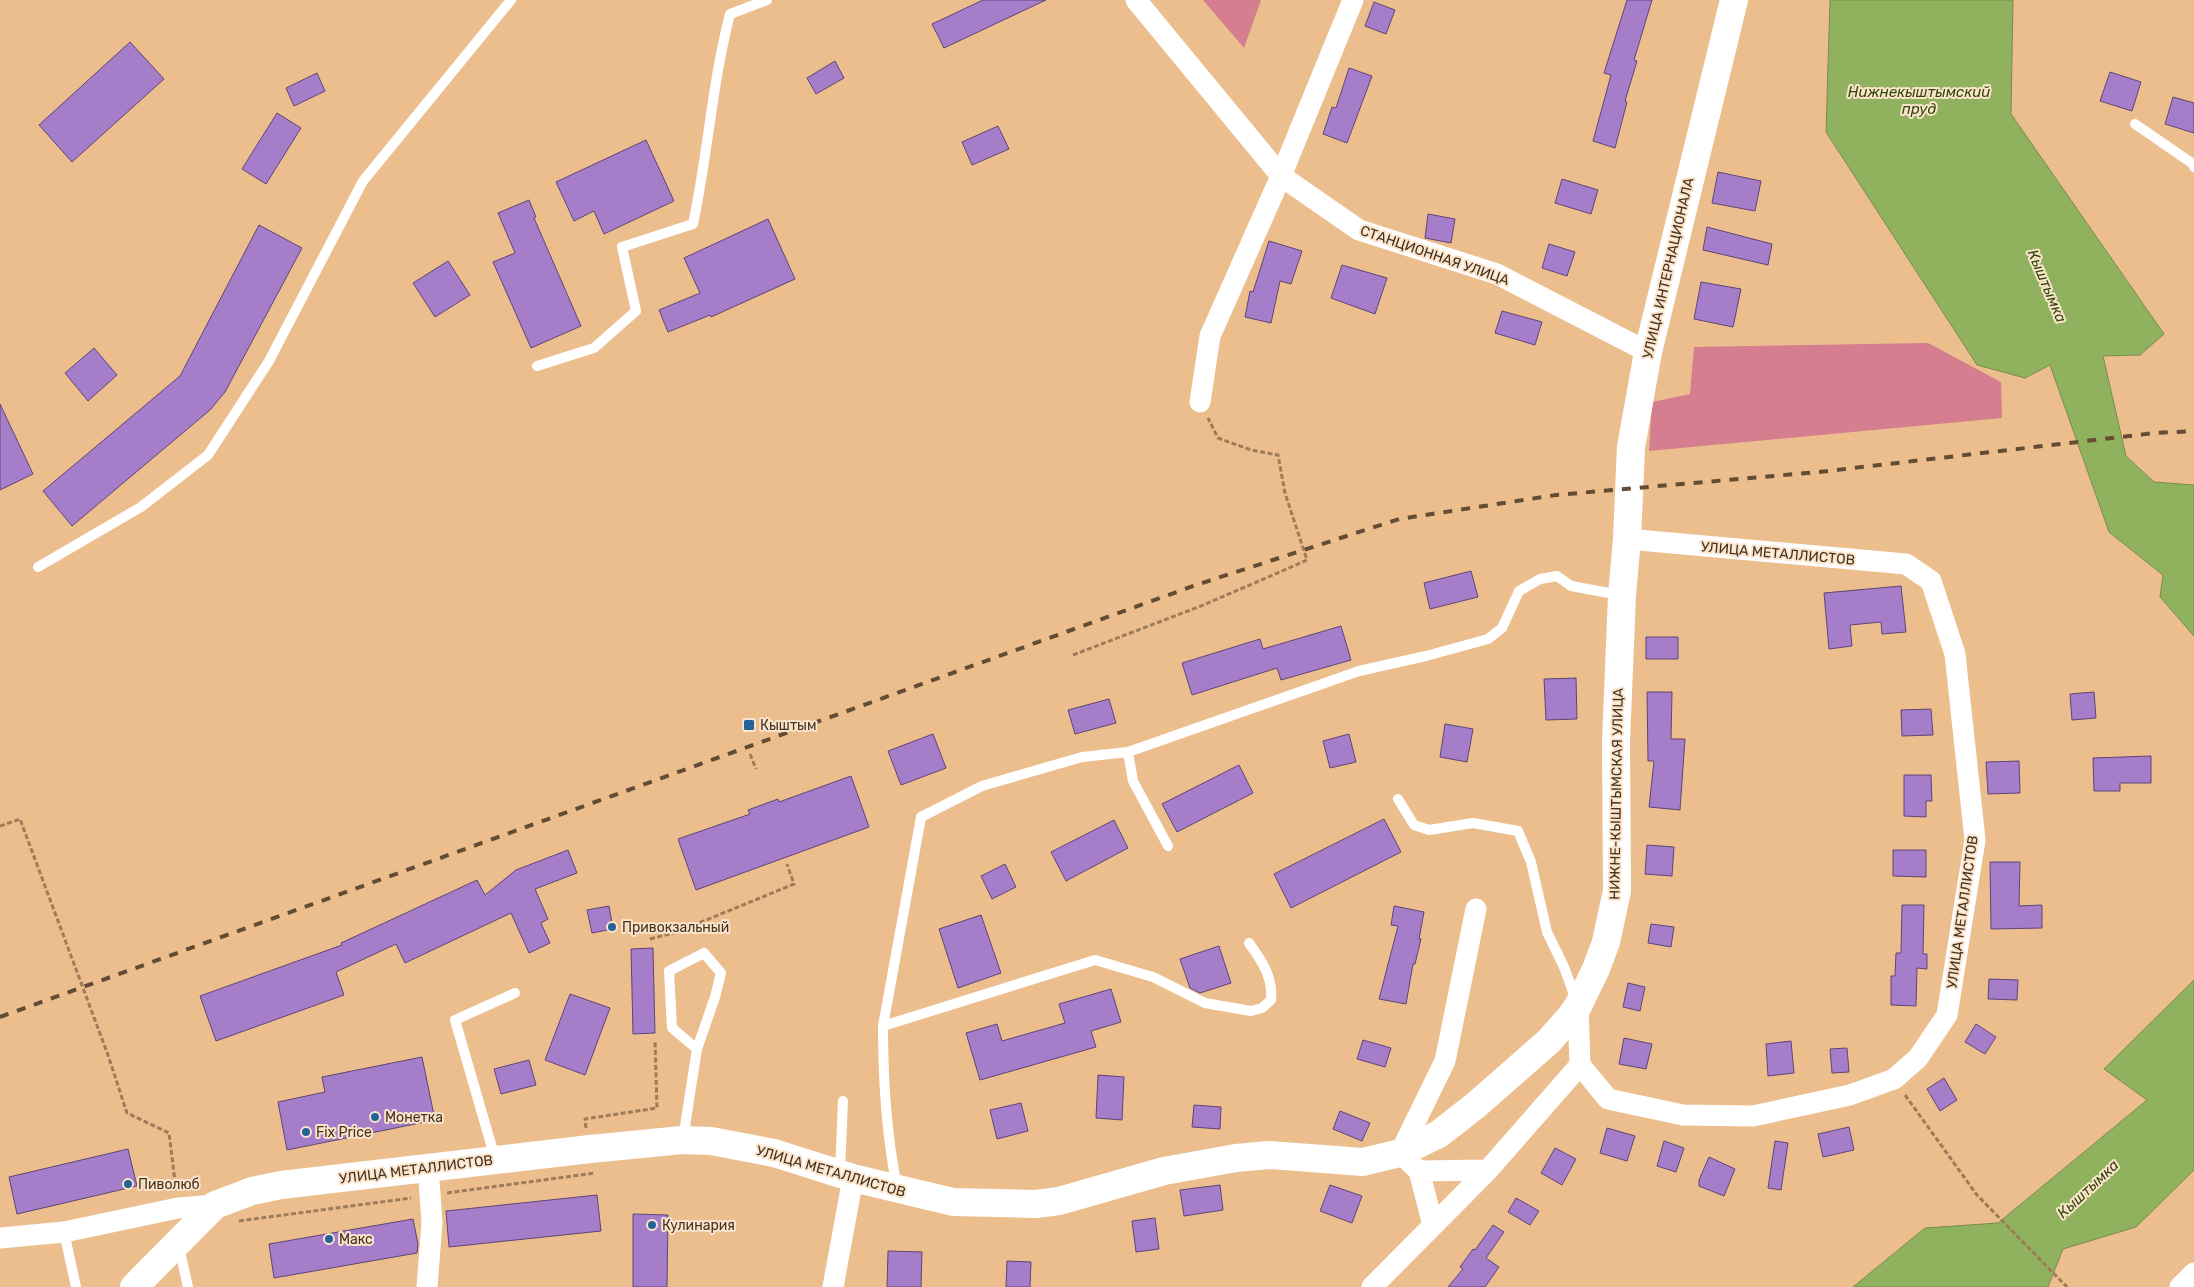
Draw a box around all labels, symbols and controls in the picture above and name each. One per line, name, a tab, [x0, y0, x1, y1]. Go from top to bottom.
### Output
water label: Нижнекыштымский пруд	[1848, 83, 1990, 118]
street label: УЛИЦА ИНТЕРНАЦИОНАЛА	[1639, 175, 1698, 360]
street label: СТАНЦИОННАЯ УЛИЦА	[1358, 222, 1512, 289]
water label: Кыштымка	[2024, 247, 2070, 325]
street label: УЛИЦА МЕТАЛЛИСТОВ	[1700, 538, 1856, 569]
street label: НИЖНЕ-КЫШТЫМСКАЯ УЛИЦА	[1606, 687, 1627, 900]
place label: Кыштым	[760, 717, 817, 734]
marker: Кыштым	[742, 718, 756, 732]
street label: УЛИЦА МЕТАЛЛИСТОВ	[1943, 834, 1982, 990]
place label: Привокзальный	[622, 919, 729, 936]
marker: Привокзальный	[606, 921, 618, 933]
place label: Монетка	[385, 1109, 443, 1126]
marker: Монетка	[369, 1111, 381, 1123]
place label: Fix Price	[316, 1124, 372, 1141]
marker: Fix Price	[300, 1126, 312, 1138]
street label: УЛИЦА МЕТАЛЛИСТОВ	[754, 1142, 908, 1201]
street label: УЛИЦА МЕТАЛЛИСТОВ	[338, 1152, 494, 1187]
water label: Кыштымка	[2054, 1156, 2123, 1222]
place label: Пиволюб	[138, 1176, 200, 1193]
marker: Пиволюб	[122, 1178, 134, 1190]
place label: Кулинария	[662, 1217, 735, 1234]
marker: Кулинария	[646, 1219, 658, 1231]
place label: Макс	[339, 1231, 373, 1248]
marker: Макс	[323, 1233, 335, 1245]

